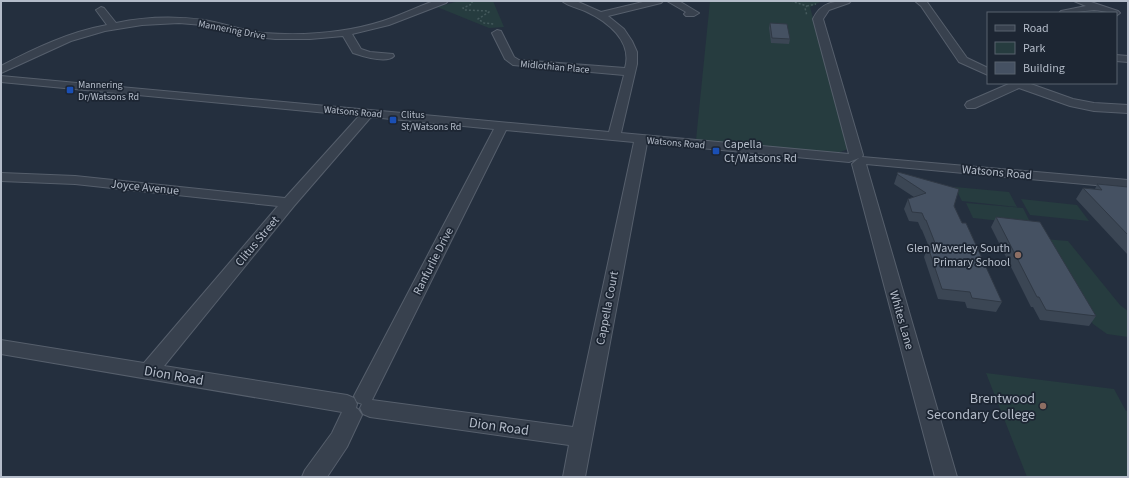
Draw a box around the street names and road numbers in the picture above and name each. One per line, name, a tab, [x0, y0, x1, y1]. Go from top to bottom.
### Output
street label: Mannering Drive	[197, 17, 267, 43]
street label: Midlothian Place	[520, 57, 590, 77]
street label: Watsons Road	[323, 102, 383, 122]
street label: Watsons Road	[646, 133, 706, 153]
street label: Watsons Road	[961, 161, 1033, 184]
street label: Joyce Avenue	[110, 175, 180, 200]
street label: Clitus Street	[231, 213, 283, 270]
street label: Ranfurlie Drive	[409, 224, 458, 298]
street label: Cappella Court	[592, 270, 623, 346]
street label: Whites Lane	[885, 289, 918, 352]
street label: Dion Road	[142, 361, 205, 391]
street label: Dion Road	[468, 413, 530, 441]

